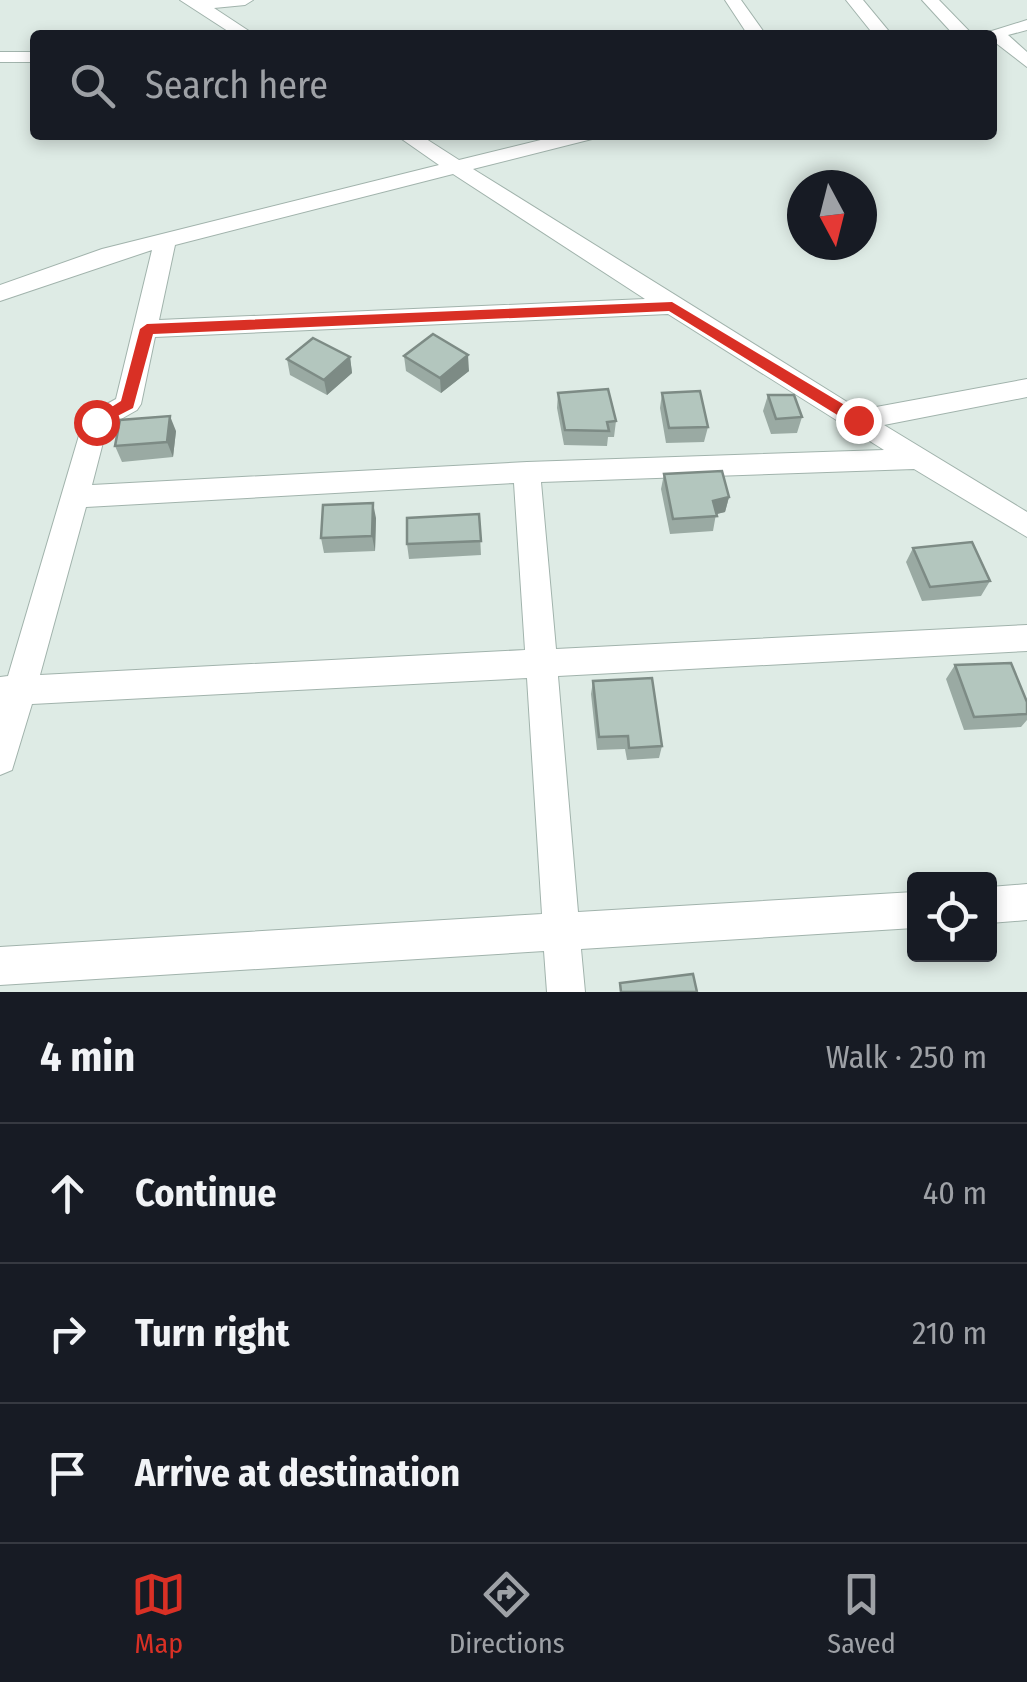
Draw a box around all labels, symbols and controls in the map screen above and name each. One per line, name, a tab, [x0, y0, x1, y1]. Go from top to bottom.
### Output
search box	[30, 30, 997, 140]
icon: search	[65, 58, 120, 113]
text: Search here	[145, 62, 328, 108]
north arrow	[787, 170, 877, 260]
route end	[836, 398, 882, 444]
route start	[74, 400, 120, 446]
map controls	[907, 872, 997, 962]
button: locate	[907, 872, 997, 962]
text: 4 min	[40, 1032, 135, 1082]
text: Walk · 250 m	[826, 1038, 987, 1076]
icon: ahead	[40, 1166, 95, 1221]
text: Continue	[135, 1170, 276, 1216]
text: 40 m	[923, 1174, 987, 1212]
icon: right	[40, 1306, 95, 1361]
text: Turn right	[135, 1310, 289, 1356]
text: 210 m	[912, 1314, 987, 1352]
icon: arrive	[40, 1446, 95, 1501]
text: Arrive at destination	[135, 1450, 460, 1496]
tab: Map	[131, 1567, 186, 1660]
tab: Directions	[449, 1567, 565, 1660]
tab: Saved	[827, 1567, 896, 1660]

